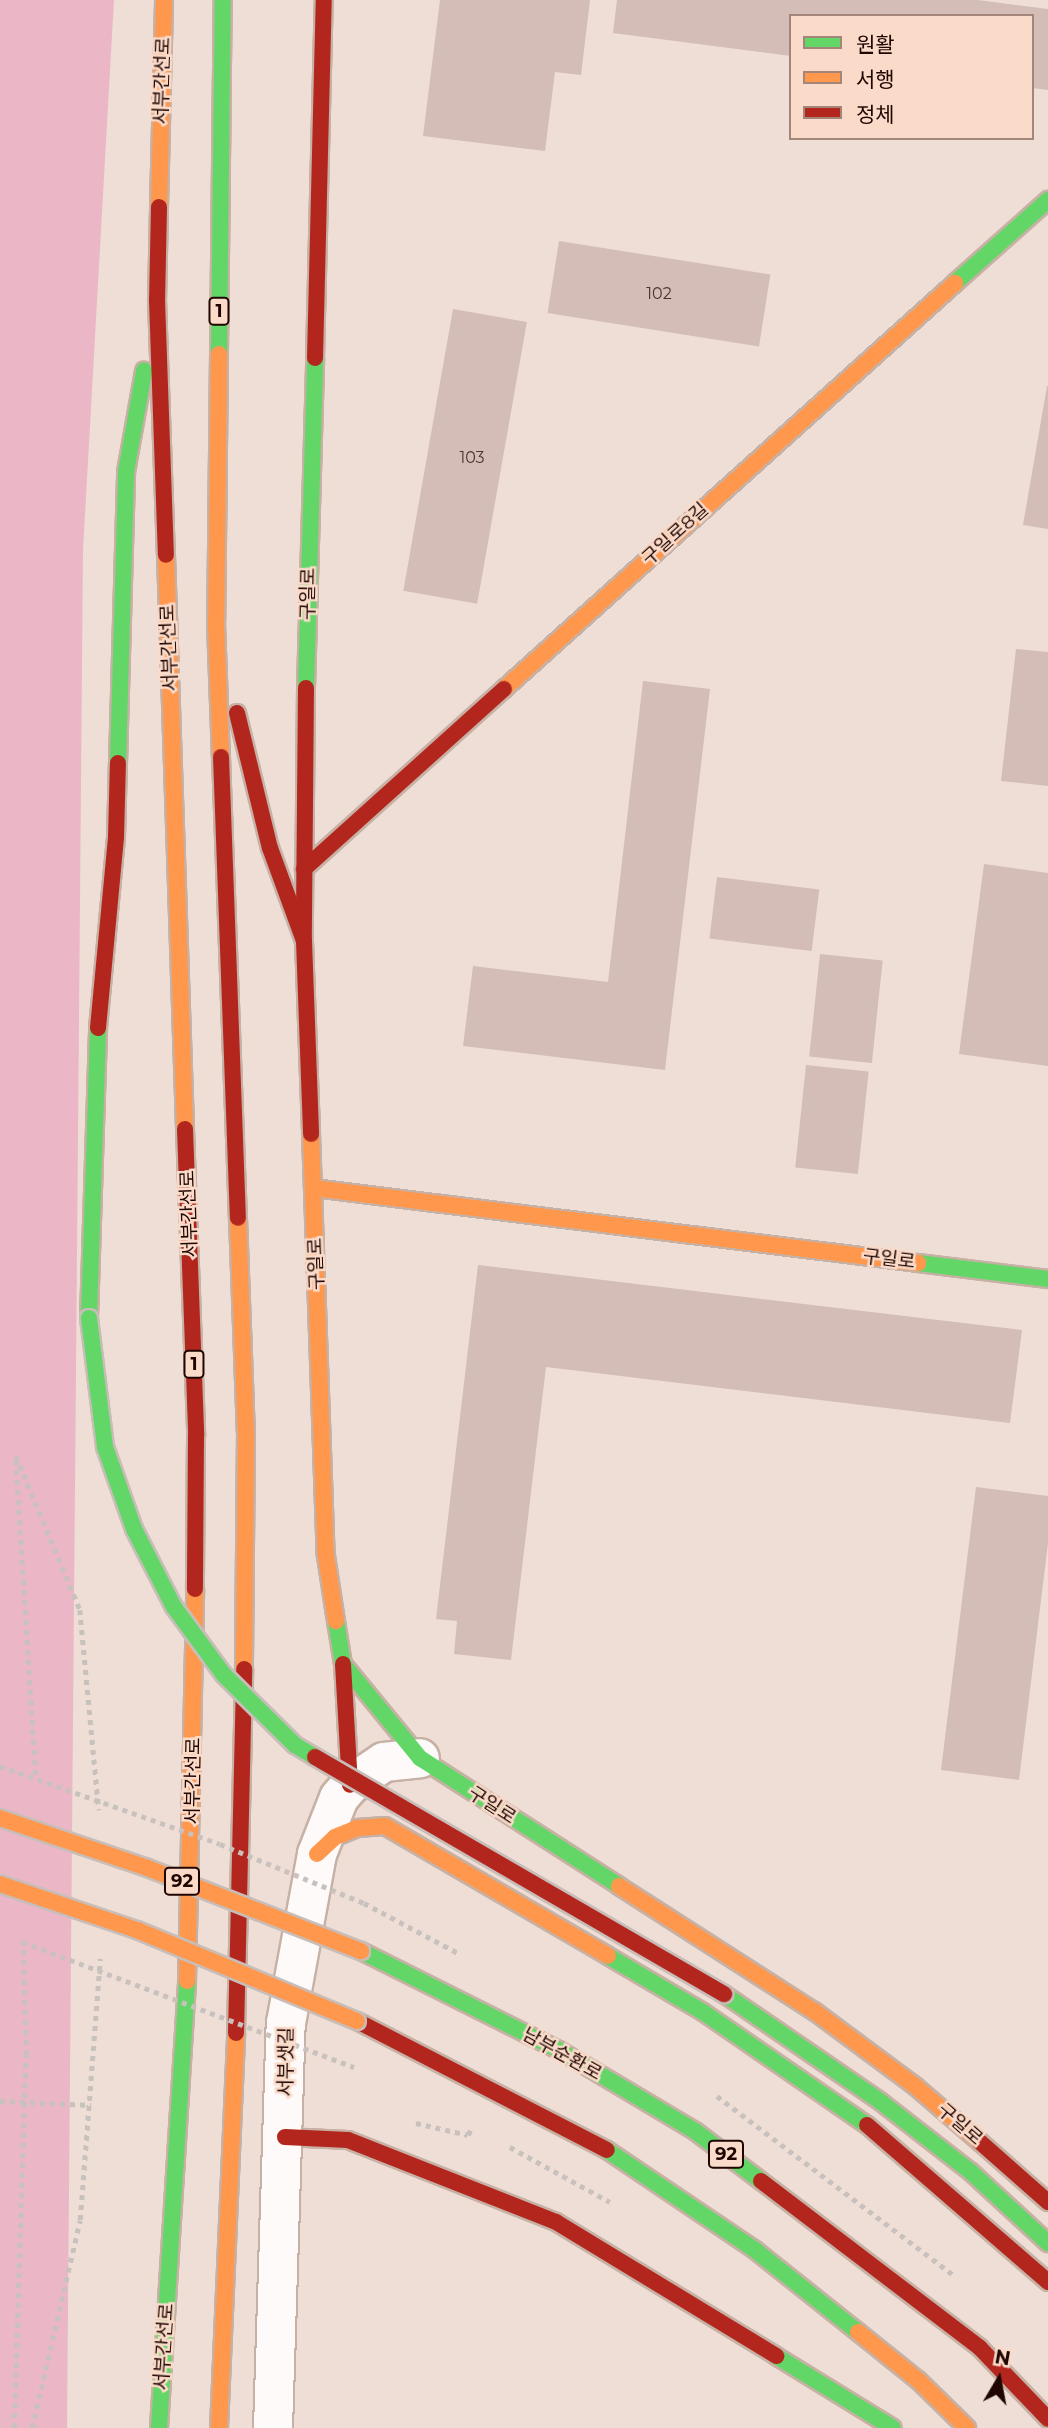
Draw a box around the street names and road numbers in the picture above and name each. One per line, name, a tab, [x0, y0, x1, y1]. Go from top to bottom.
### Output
street label: 서부간선로	[149, 37, 175, 125]
road number: 1	[207, 296, 231, 326]
street label: 구일로8길	[637, 498, 713, 570]
street label: 구일로	[296, 568, 320, 620]
street label: 서부간선로	[156, 604, 182, 692]
street label: 서부간선로	[176, 1170, 202, 1258]
street label: 구일로	[304, 1237, 328, 1291]
street label: 구일로	[862, 1244, 916, 1274]
road number: 1	[182, 1350, 206, 1378]
street label: 서부간선로	[181, 1737, 205, 1825]
street label: 구일로	[464, 1781, 520, 1829]
road number: 92	[163, 1867, 201, 1896]
street label: 남부순환로	[518, 2023, 606, 2085]
street label: 서부샛길	[274, 2027, 298, 2097]
street label: 구일로	[933, 2098, 987, 2150]
road number: 92	[707, 2140, 745, 2168]
street label: 서부간선로	[150, 2303, 178, 2391]

